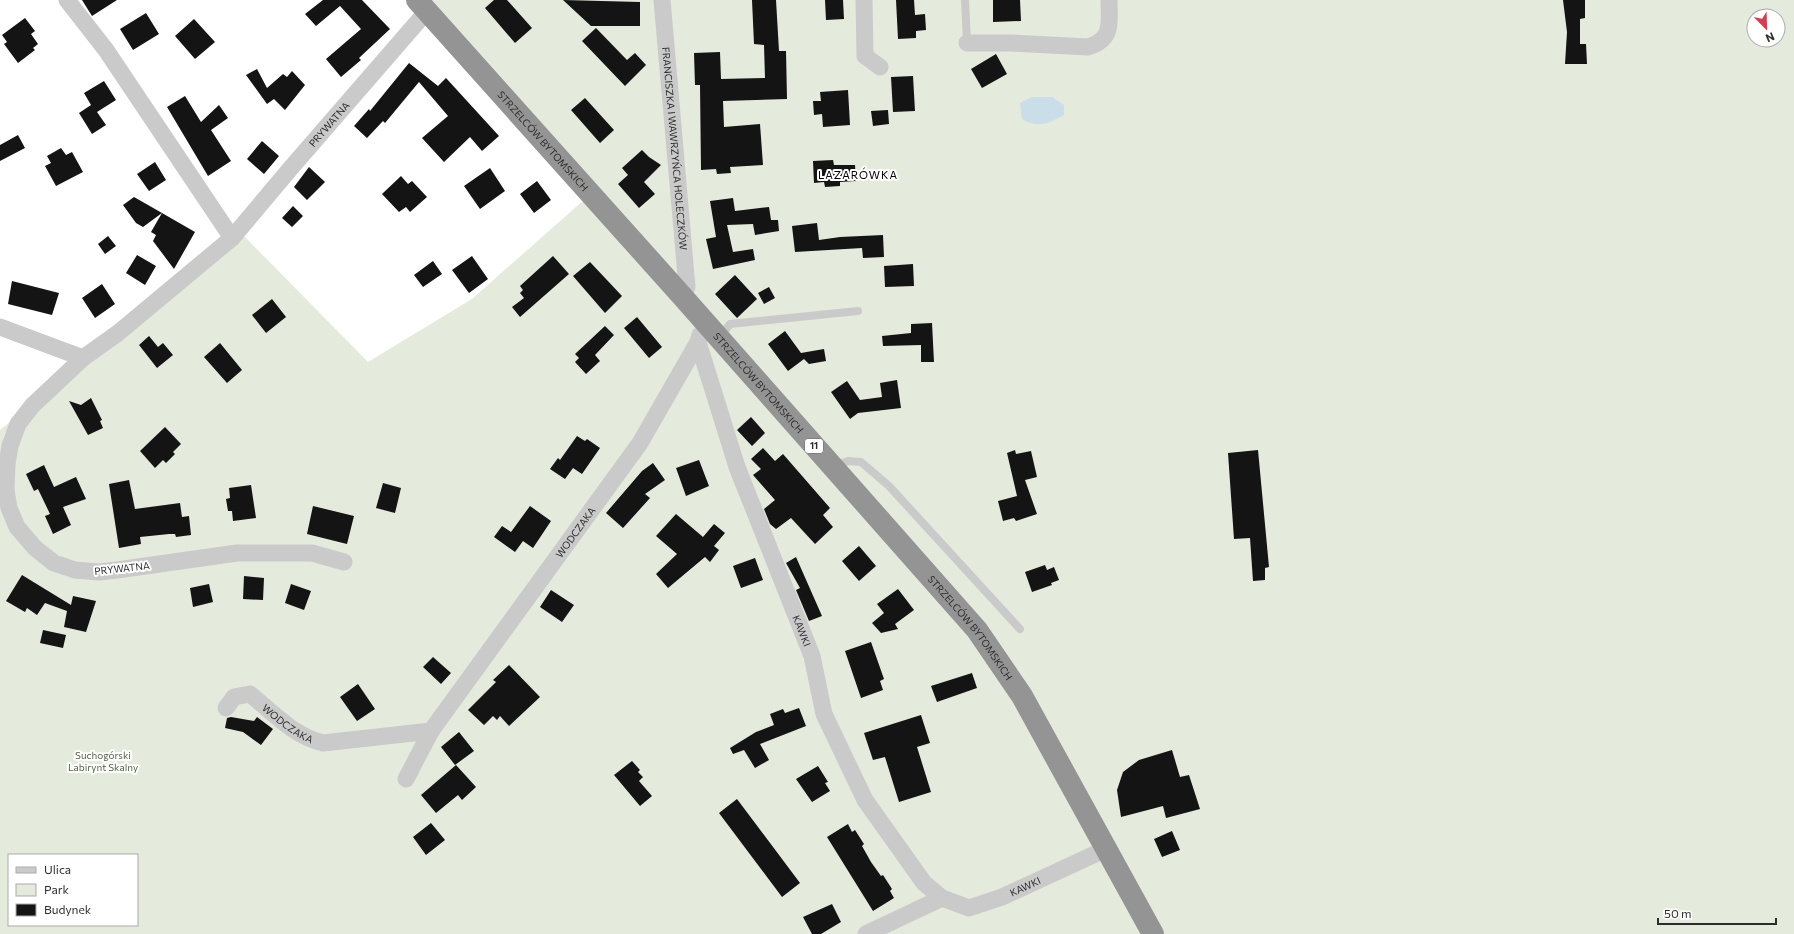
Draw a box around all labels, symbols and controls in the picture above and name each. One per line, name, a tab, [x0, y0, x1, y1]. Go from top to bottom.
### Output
north arrow	[1746, 8, 1786, 48]
text: N	[1764, 30, 1776, 45]
street label: FRANCISZKA I WAWRZYŃCA HOLECZKÓW	[660, 46, 690, 251]
street label: STRZELCÓW BYTOMSKICH	[495, 88, 591, 193]
street label: PRYWATNA	[306, 99, 352, 149]
district label: LAZARÓWKA	[818, 167, 898, 181]
street label: STRZELCÓW BYTOMSKICH	[711, 330, 806, 436]
road number: 11	[805, 439, 823, 453]
street label: WODCZAKA	[553, 504, 598, 560]
street label: PRYWATNA	[94, 559, 150, 577]
street label: STRZELCÓW BYTOMSKICH	[925, 573, 1015, 682]
street label: KAWKI	[790, 613, 814, 648]
street label: WODCZAKA	[260, 701, 315, 745]
park label: Suchogórski Labirynt Skalny	[68, 749, 138, 773]
legend	[8, 854, 138, 926]
text: Ulica	[44, 862, 71, 876]
street label: KAWKI	[1008, 874, 1042, 899]
text: Park	[44, 882, 70, 896]
scale bar	[1658, 900, 1776, 926]
text: Budynek	[44, 902, 92, 916]
text: 50 m	[1664, 906, 1692, 920]

